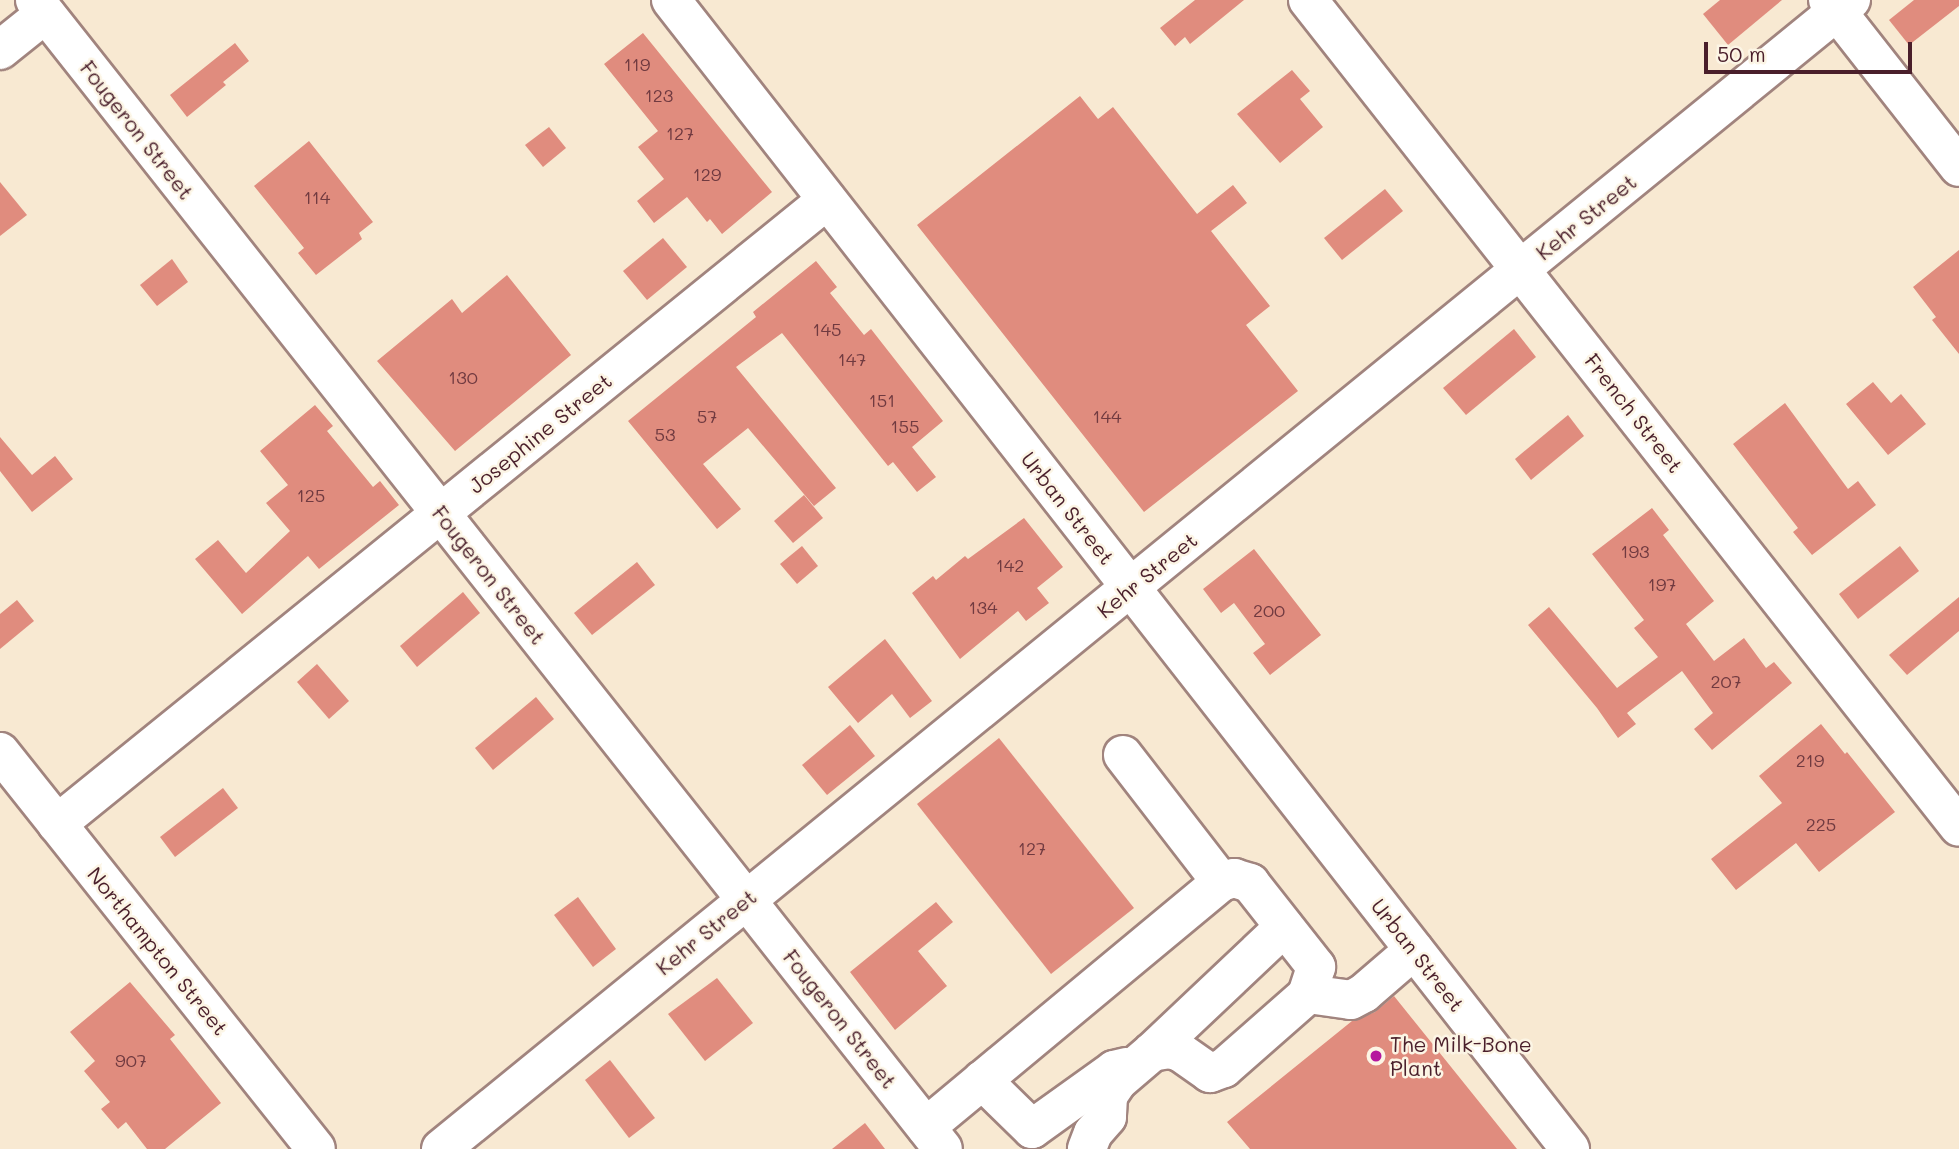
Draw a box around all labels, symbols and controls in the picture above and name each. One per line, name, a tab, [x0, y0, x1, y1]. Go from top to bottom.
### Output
scale bar	[1707, 28, 1915, 72]
text: 50 m	[1717, 40, 1766, 67]
house number: 119	[624, 53, 650, 75]
street label: Fougeron Street	[75, 56, 199, 204]
house number: 123	[645, 84, 673, 106]
house number: 127	[666, 122, 694, 144]
house number: 129	[693, 163, 721, 185]
street label: Kehr Street	[1531, 169, 1641, 265]
house number: 114	[304, 186, 330, 208]
house number: 145	[812, 318, 842, 340]
house number: 147	[838, 348, 866, 370]
street label: French Street	[1580, 348, 1688, 478]
house number: 130	[448, 366, 478, 388]
street label: Josephine Street	[463, 368, 617, 498]
house number: 151	[869, 389, 895, 411]
house number: 57	[697, 405, 717, 427]
house number: 144	[1092, 405, 1122, 427]
house number: 155	[890, 415, 920, 437]
house number: 53	[654, 423, 676, 445]
street label: Urban Street	[1016, 447, 1120, 569]
house number: 125	[297, 484, 325, 506]
street label: Fougeron Street	[427, 501, 551, 649]
street label: Kehr Street	[1092, 527, 1202, 623]
house number: 193	[1620, 540, 1650, 562]
house number: 142	[996, 554, 1024, 576]
house number: 197	[1648, 573, 1676, 595]
house number: 134	[968, 596, 998, 618]
house number: 200	[1253, 599, 1285, 621]
house number: 207	[1710, 670, 1742, 692]
house number: 219	[1796, 749, 1824, 771]
house number: 225	[1806, 813, 1836, 835]
house number: 127	[1018, 837, 1046, 859]
street label: Northampton Street	[82, 862, 234, 1040]
street label: Kehr Street	[651, 884, 761, 980]
street label: Urban Street	[1366, 894, 1470, 1016]
street label: Fougeron Street	[778, 945, 902, 1093]
place label: The Milk-Bone Plant	[1390, 1031, 1532, 1081]
marker: The Milk-Bone Plant	[1368, 1048, 1384, 1064]
house number: 907	[115, 1049, 147, 1071]

